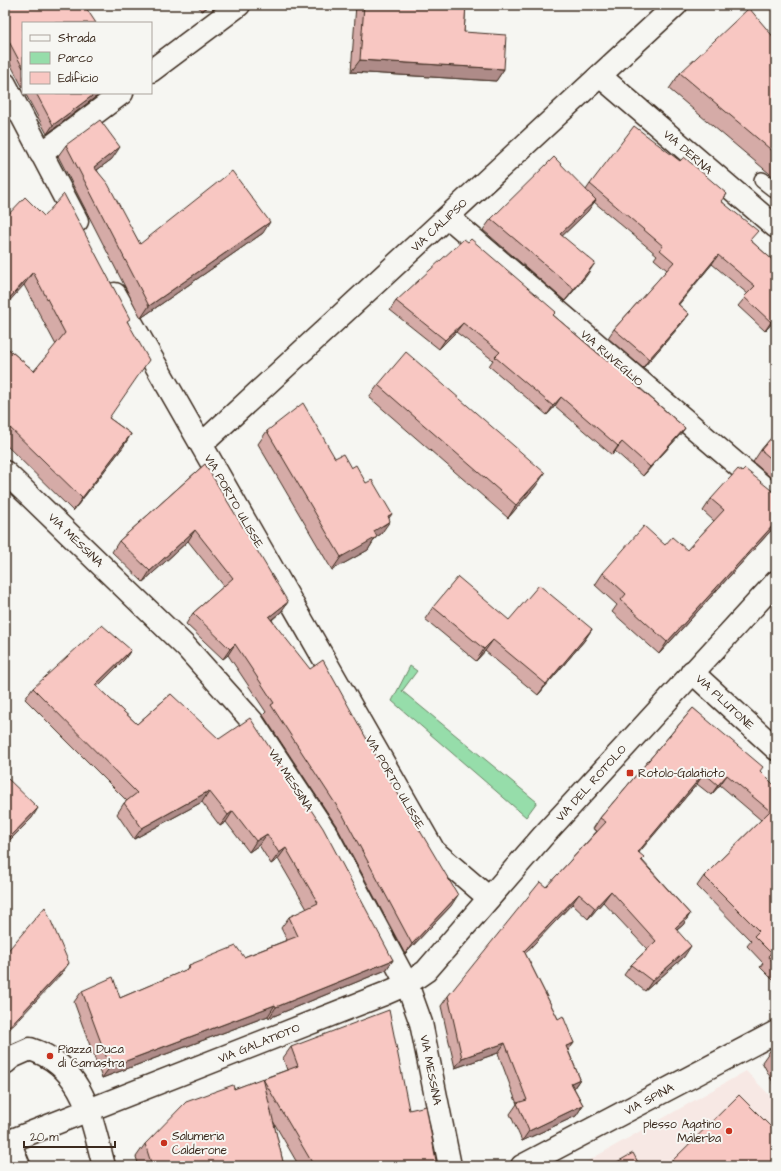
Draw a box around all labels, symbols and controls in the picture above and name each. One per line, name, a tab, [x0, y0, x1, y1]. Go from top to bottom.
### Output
legend	[22, 22, 152, 94]
text: Strada	[58, 30, 96, 47]
text: Parco	[58, 50, 93, 67]
text: Edificio	[58, 70, 98, 87]
street label: VIA DERNA	[659, 126, 716, 179]
street label: VIA CALIPSO	[407, 195, 471, 256]
street label: VIA RUVEGLIO	[577, 326, 647, 390]
street label: VIA PORTO ULISSE	[200, 451, 267, 551]
street label: VIA MESSINA	[44, 509, 107, 571]
street label: VIA PLUTONE	[692, 671, 758, 734]
street label: VIA PORTO ULISSE	[361, 732, 428, 832]
street label: VIA DEL ROTOLO	[552, 741, 631, 826]
street label: VIA MESSINA	[264, 746, 317, 815]
place label: Rotolo-Galatioto	[638, 765, 725, 782]
marker: Rotolo-Galatioto	[625, 768, 635, 778]
street label: VIA GALATIOTO	[216, 1019, 303, 1068]
street label: VIA MESSINA	[415, 1033, 446, 1107]
place label: Piazza Duca di Camastra	[58, 1041, 124, 1072]
marker: Piazza Duca di Camastra	[45, 1051, 55, 1061]
street label: VIA SPINA	[621, 1079, 677, 1120]
place label: plesso Agatino Malerba	[643, 1116, 721, 1147]
scale bar	[24, 1123, 115, 1149]
marker: plesso Agatino Malerba	[724, 1126, 734, 1136]
place label: Salumeria Calderone	[172, 1128, 228, 1159]
text: 20 m	[30, 1129, 59, 1146]
marker: Salumeria Calderone	[159, 1138, 169, 1148]

